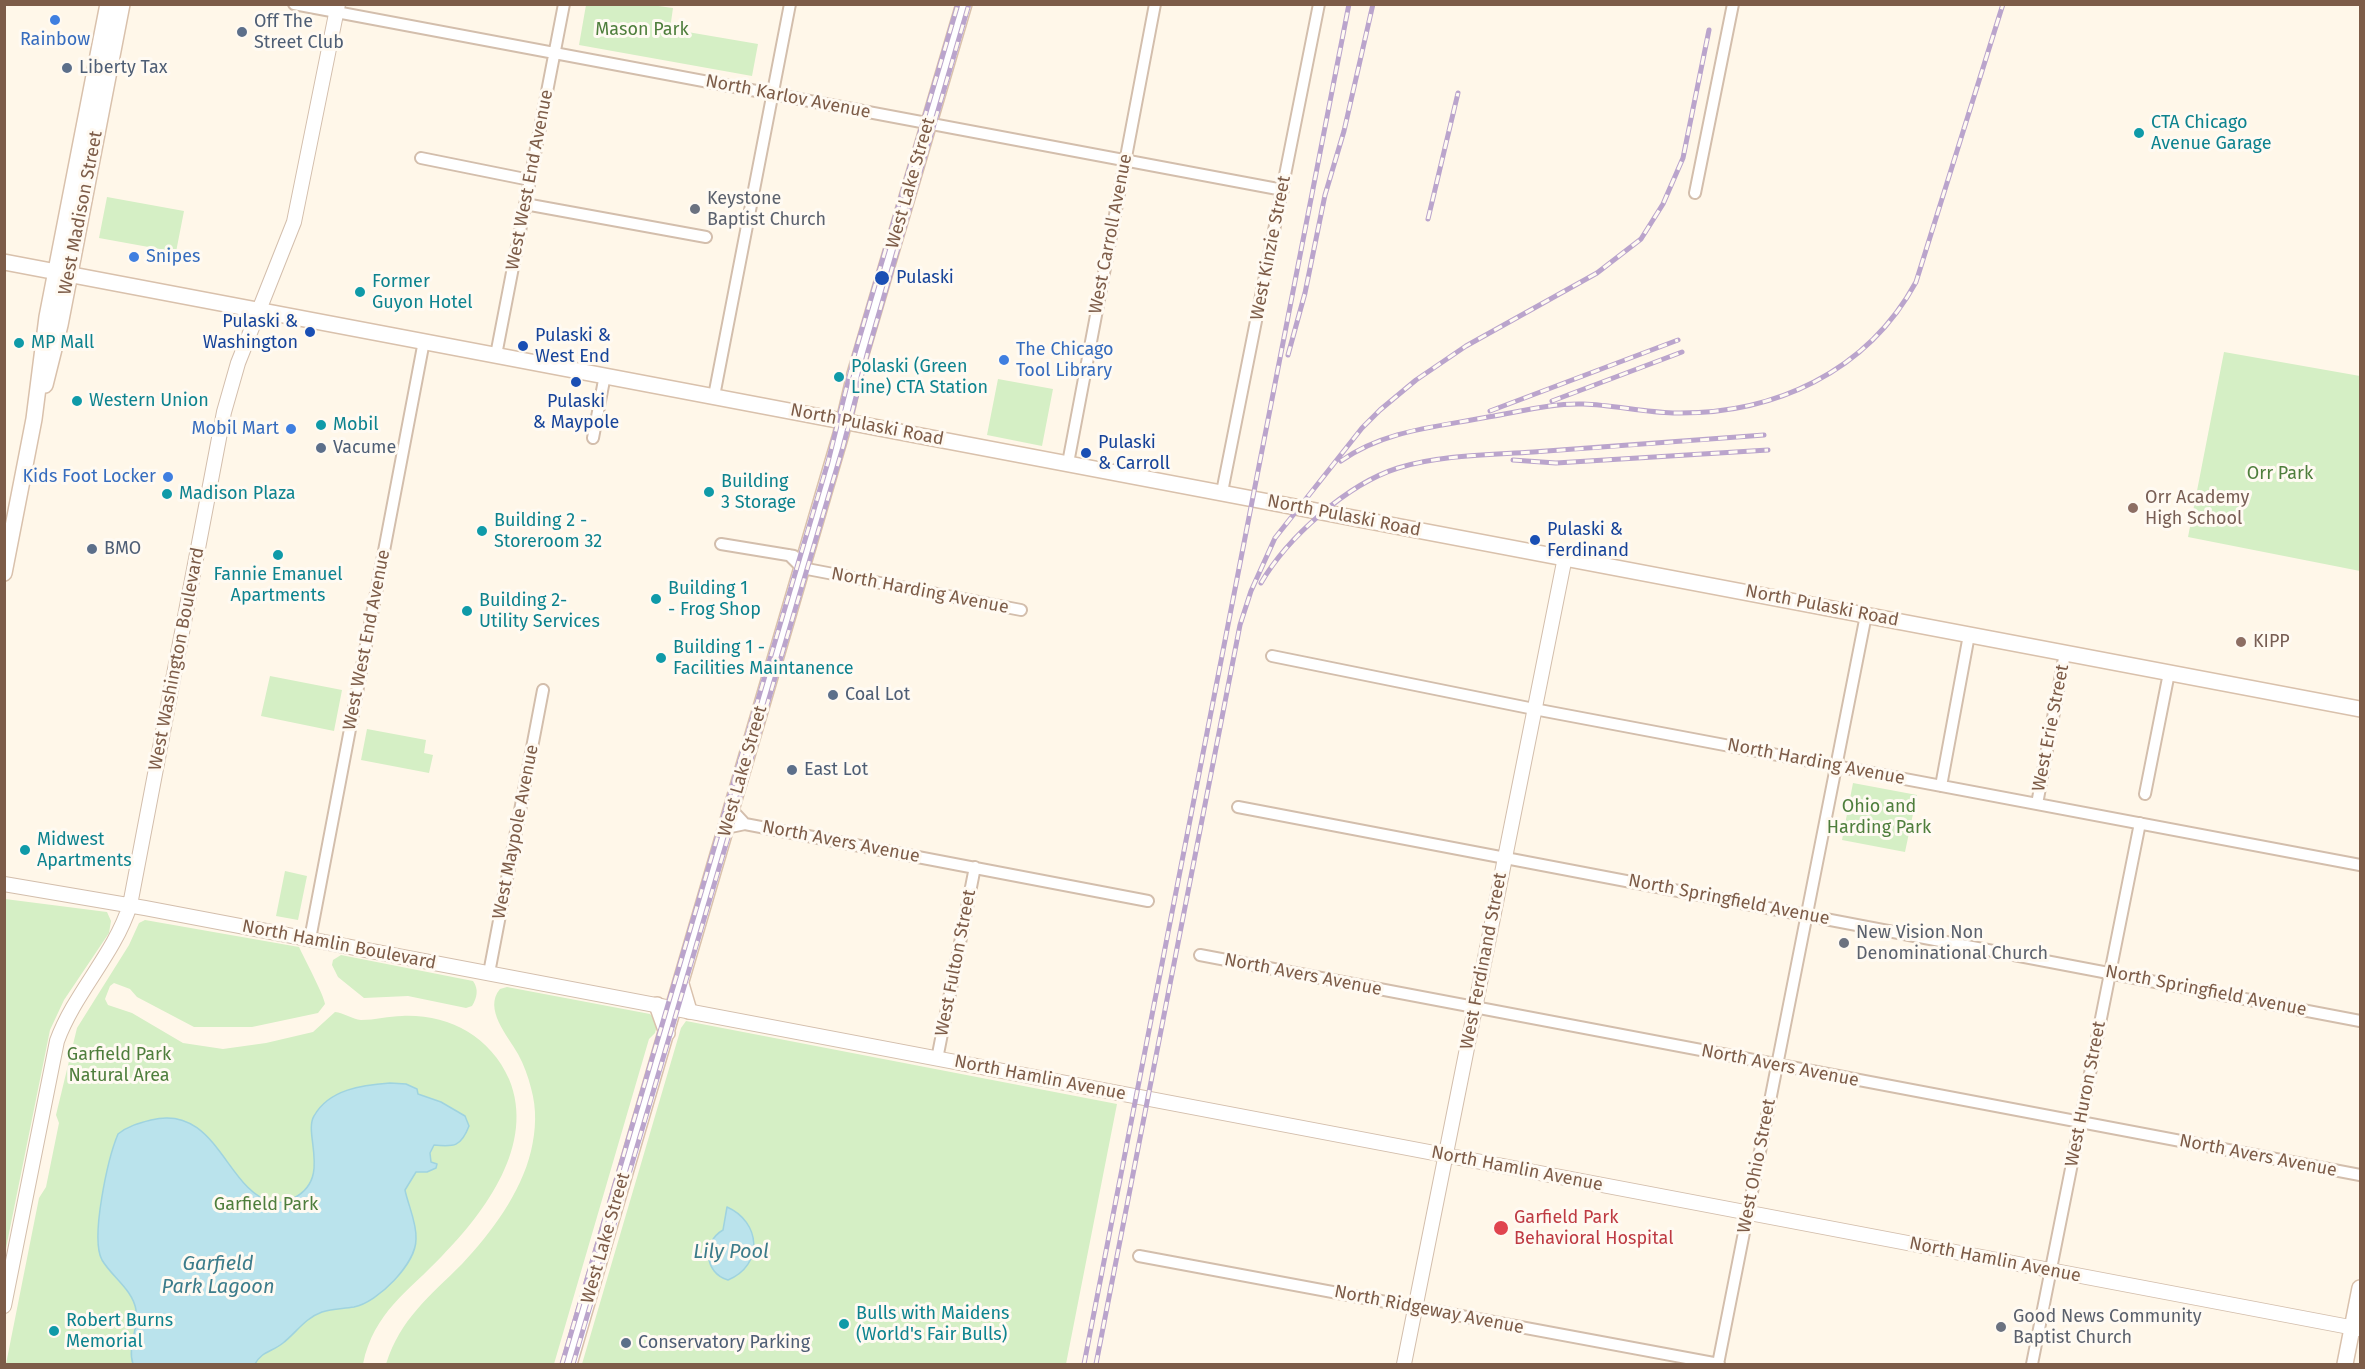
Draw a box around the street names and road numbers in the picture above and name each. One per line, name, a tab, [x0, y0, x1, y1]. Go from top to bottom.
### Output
street label: North Karlov Avenue	[704, 70, 872, 124]
street label: West West End Avenue	[502, 88, 558, 272]
street label: West Lake Street	[882, 115, 940, 251]
street label: West Madison Street	[54, 129, 108, 297]
street label: West Carroll Avenue	[1085, 152, 1137, 316]
street label: West Kinzie Street	[1246, 174, 1296, 322]
street label: North Pulaski Road	[788, 400, 946, 450]
street label: North Pulaski Road	[1265, 491, 1423, 541]
street label: West Washington Boulevard	[145, 546, 209, 772]
street label: West West End Avenue	[339, 548, 395, 732]
street label: North Harding Avenue	[829, 563, 1011, 619]
street label: North Pulaski Road	[1743, 581, 1901, 631]
street label: West Erie Street	[2028, 663, 2074, 793]
street label: West Lake Street	[714, 703, 772, 839]
street label: North Harding Avenue	[1725, 734, 1907, 790]
street label: West Maypole Avenue	[488, 743, 544, 921]
street label: North Avers Avenue	[760, 816, 922, 868]
street label: North Springfield Avenue	[1627, 870, 1831, 930]
street label: West Ferdinand Street	[1456, 871, 1512, 1051]
street label: West Fulton Street	[931, 888, 981, 1038]
street label: North Hamlin Boulevard	[240, 916, 438, 974]
street label: North Avers Avenue	[1222, 949, 1384, 1001]
street label: North Springfield Avenue	[2104, 961, 2308, 1021]
street label: West Huron Street	[2061, 1019, 2111, 1169]
street label: North Avers Avenue	[1699, 1040, 1861, 1092]
street label: North Hamlin Avenue	[952, 1051, 1128, 1105]
street label: West Ohio Street	[1733, 1097, 1781, 1235]
street label: North Avers Avenue	[2177, 1130, 2339, 1182]
street label: North Hamlin Avenue	[1429, 1142, 1605, 1196]
street label: West Lake Street	[577, 1170, 635, 1306]
street label: North Hamlin Avenue	[1907, 1233, 2083, 1287]
street label: North Ridgeway Avenue	[1332, 1281, 1526, 1339]

